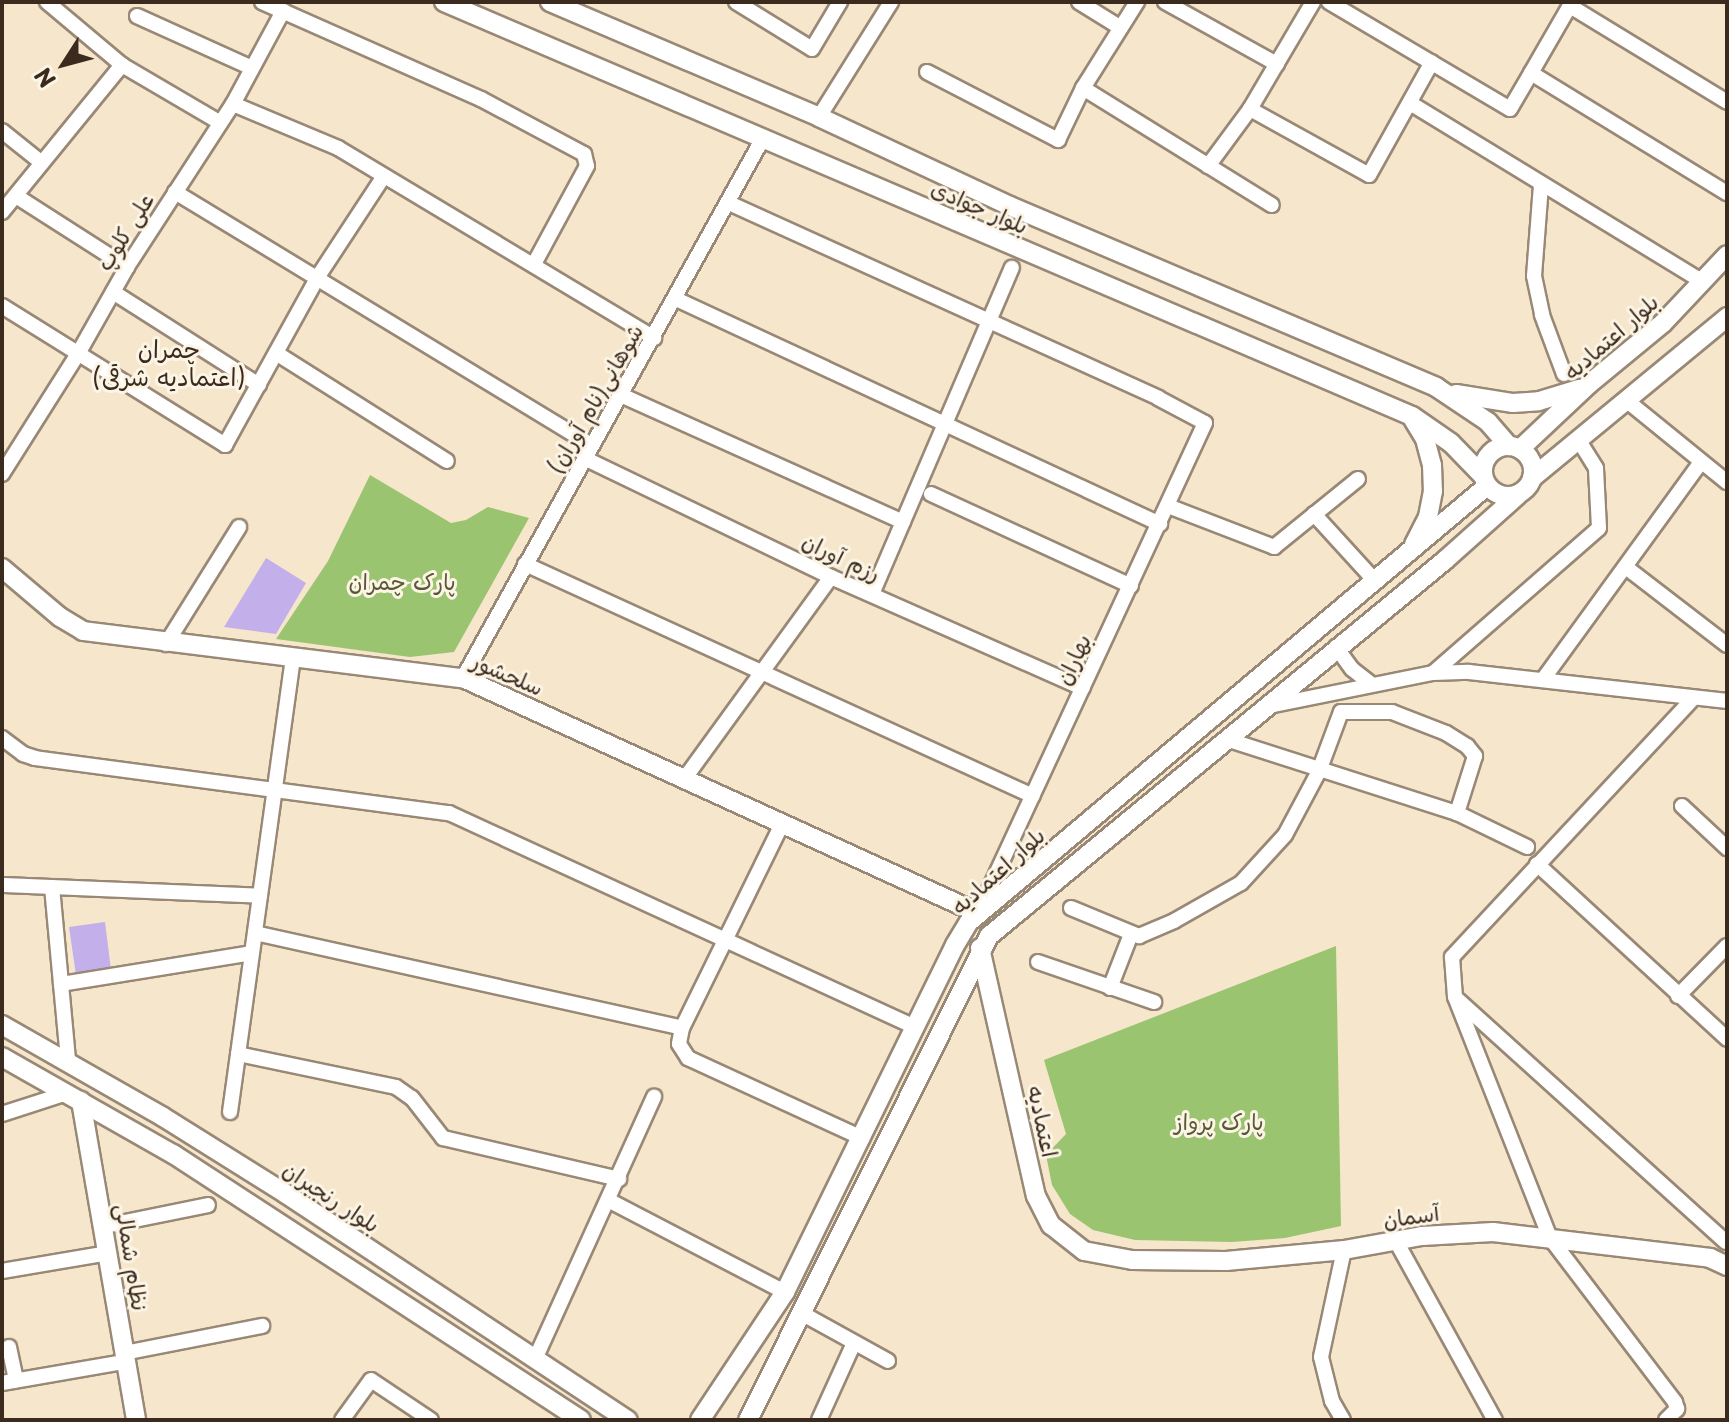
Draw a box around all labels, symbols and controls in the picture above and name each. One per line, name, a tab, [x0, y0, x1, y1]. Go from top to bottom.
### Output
north arrow	[24, 24, 104, 104]
text: N	[26, 62, 63, 95]
street label: بلوار جوادی	[928, 174, 1032, 238]
street label: علی کلوپ	[90, 187, 158, 275]
street label: بلوار اعتمادیه	[1557, 288, 1663, 384]
street label: شوهانی(نام آوران)	[541, 319, 647, 477]
district label: چمران (اعتمادیه شرقی)	[92, 335, 246, 391]
street label: رزم آوران	[799, 526, 885, 586]
park label: پارک چمران	[348, 568, 456, 594]
street label: بهاران	[1049, 629, 1095, 689]
street label: سلحشور	[468, 646, 548, 700]
street label: بلوار اعتمادیه	[945, 821, 1049, 919]
street label: اعتمادیه	[1024, 1083, 1064, 1159]
park label: پارک پرواز	[1174, 1108, 1264, 1134]
street label: بلوار رنجبران	[279, 1155, 385, 1237]
street label: آسمان	[1381, 1198, 1441, 1232]
street label: نظام شمالی	[112, 1202, 154, 1312]

